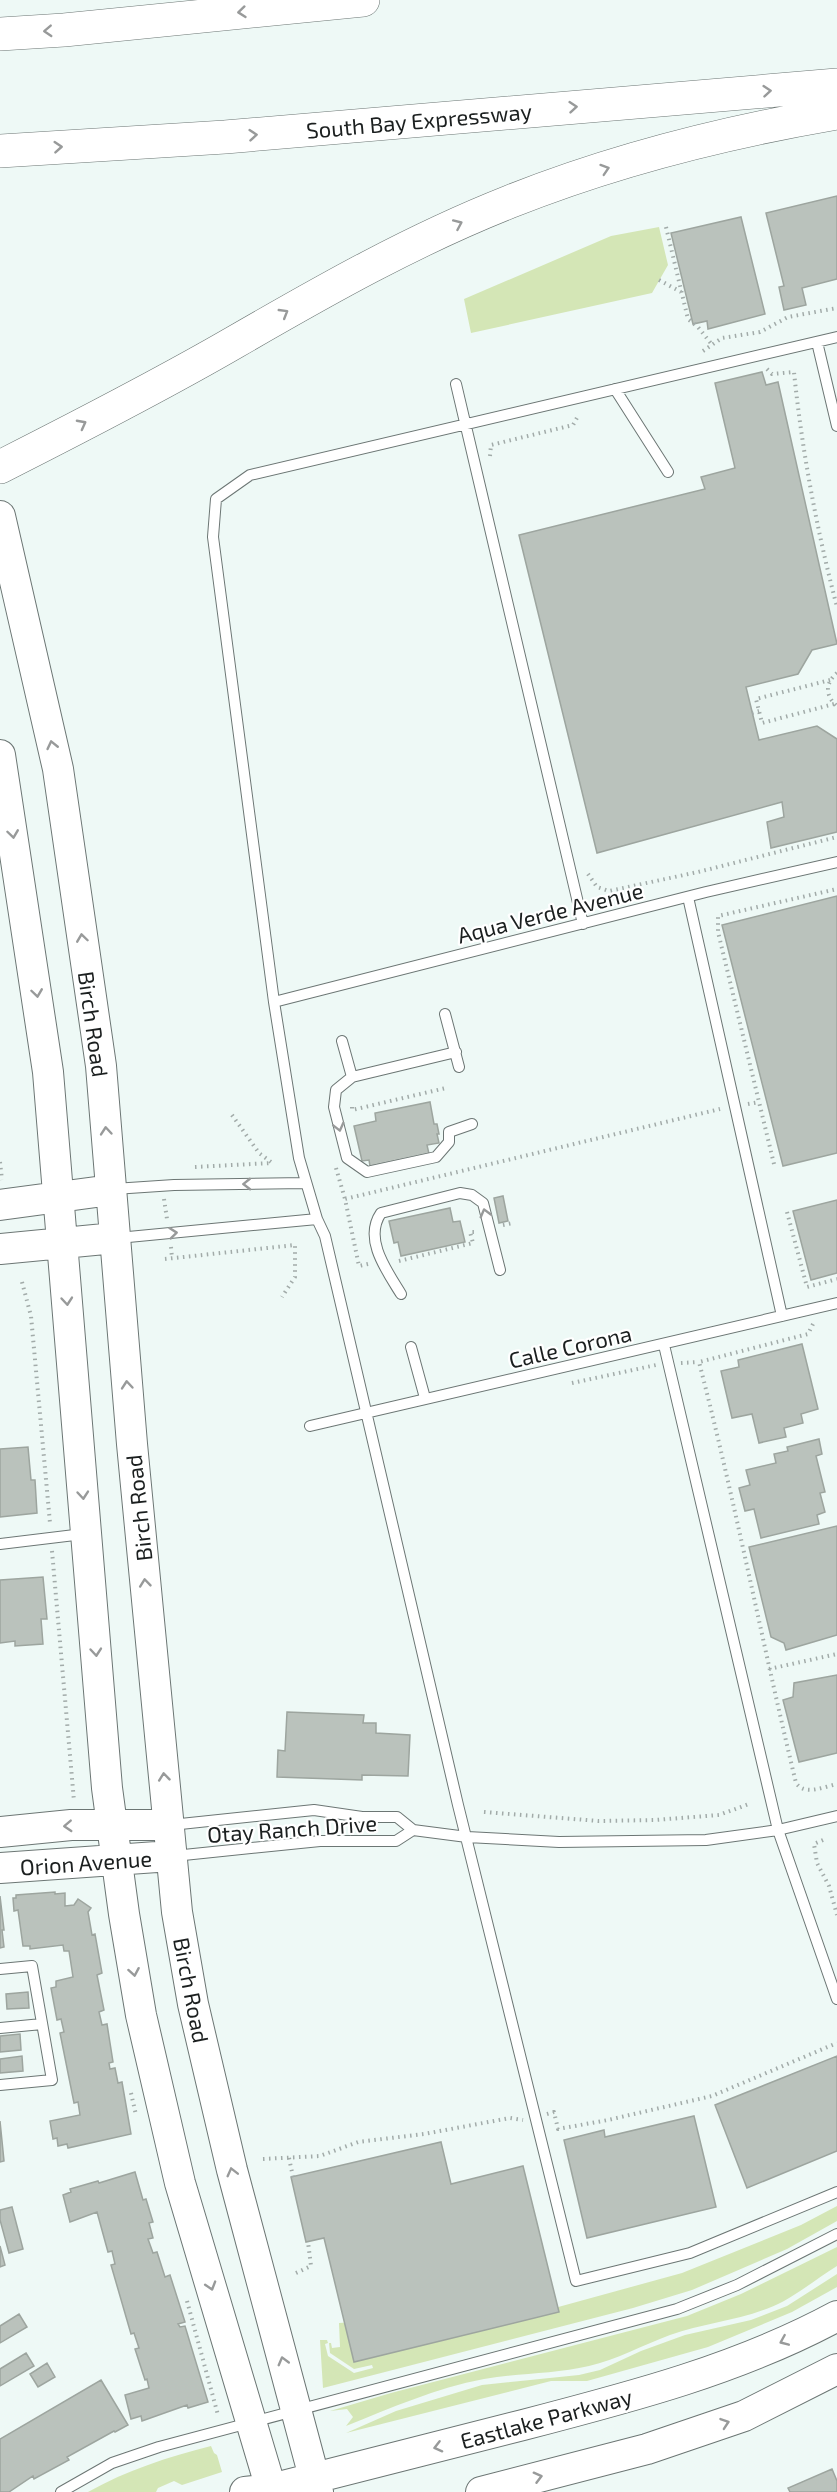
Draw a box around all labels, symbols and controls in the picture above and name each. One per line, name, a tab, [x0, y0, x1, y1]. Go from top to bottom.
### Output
one-way arrow	[238, 5, 247, 18]
one-way arrow	[44, 24, 53, 37]
one-way arrow	[763, 84, 772, 97]
street label: South Bay Expressway	[305, 97, 533, 143]
one-way arrow	[568, 101, 577, 114]
one-way arrow	[248, 128, 257, 141]
one-way arrow	[54, 141, 63, 154]
one-way arrow	[599, 164, 610, 176]
one-way arrow	[451, 219, 462, 231]
one-way arrow	[278, 308, 288, 320]
one-way arrow	[75, 420, 86, 431]
one-way arrow	[47, 740, 60, 750]
one-way arrow	[7, 829, 19, 838]
street label: Aqua Verde Avenue	[454, 876, 646, 948]
one-way arrow	[77, 933, 89, 942]
street label: Birch Road	[74, 969, 114, 1079]
one-way arrow	[30, 989, 42, 998]
one-way arrow	[332, 1122, 345, 1132]
one-way arrow	[100, 1127, 113, 1136]
one-way arrow	[242, 1178, 251, 1190]
one-way arrow	[480, 1208, 492, 1219]
one-way arrow	[169, 1227, 178, 1240]
one-way arrow	[60, 1297, 73, 1306]
street label: Calle Corona	[506, 1319, 634, 1373]
one-way arrow	[121, 1381, 134, 1390]
street label: Birch Road	[119, 1454, 157, 1562]
one-way arrow	[76, 1491, 89, 1500]
one-way arrow	[139, 1578, 152, 1587]
one-way arrow	[89, 1648, 102, 1657]
one-way arrow	[158, 1772, 171, 1781]
street label: Otay Ranch Drive	[206, 1809, 378, 1847]
one-way arrow	[64, 1819, 73, 1832]
street label: Orion Avenue	[19, 1844, 153, 1880]
street label: Birch Road	[169, 1935, 215, 2045]
one-way arrow	[127, 1966, 140, 1976]
one-way arrow	[227, 2168, 240, 2178]
one-way arrow	[204, 2280, 216, 2291]
one-way arrow	[780, 2334, 791, 2346]
one-way arrow	[278, 2356, 291, 2366]
street label: Eastlake Parkway	[457, 2382, 635, 2453]
one-way arrow	[719, 2417, 730, 2430]
one-way arrow	[433, 2439, 443, 2452]
one-way arrow	[533, 2472, 543, 2485]

